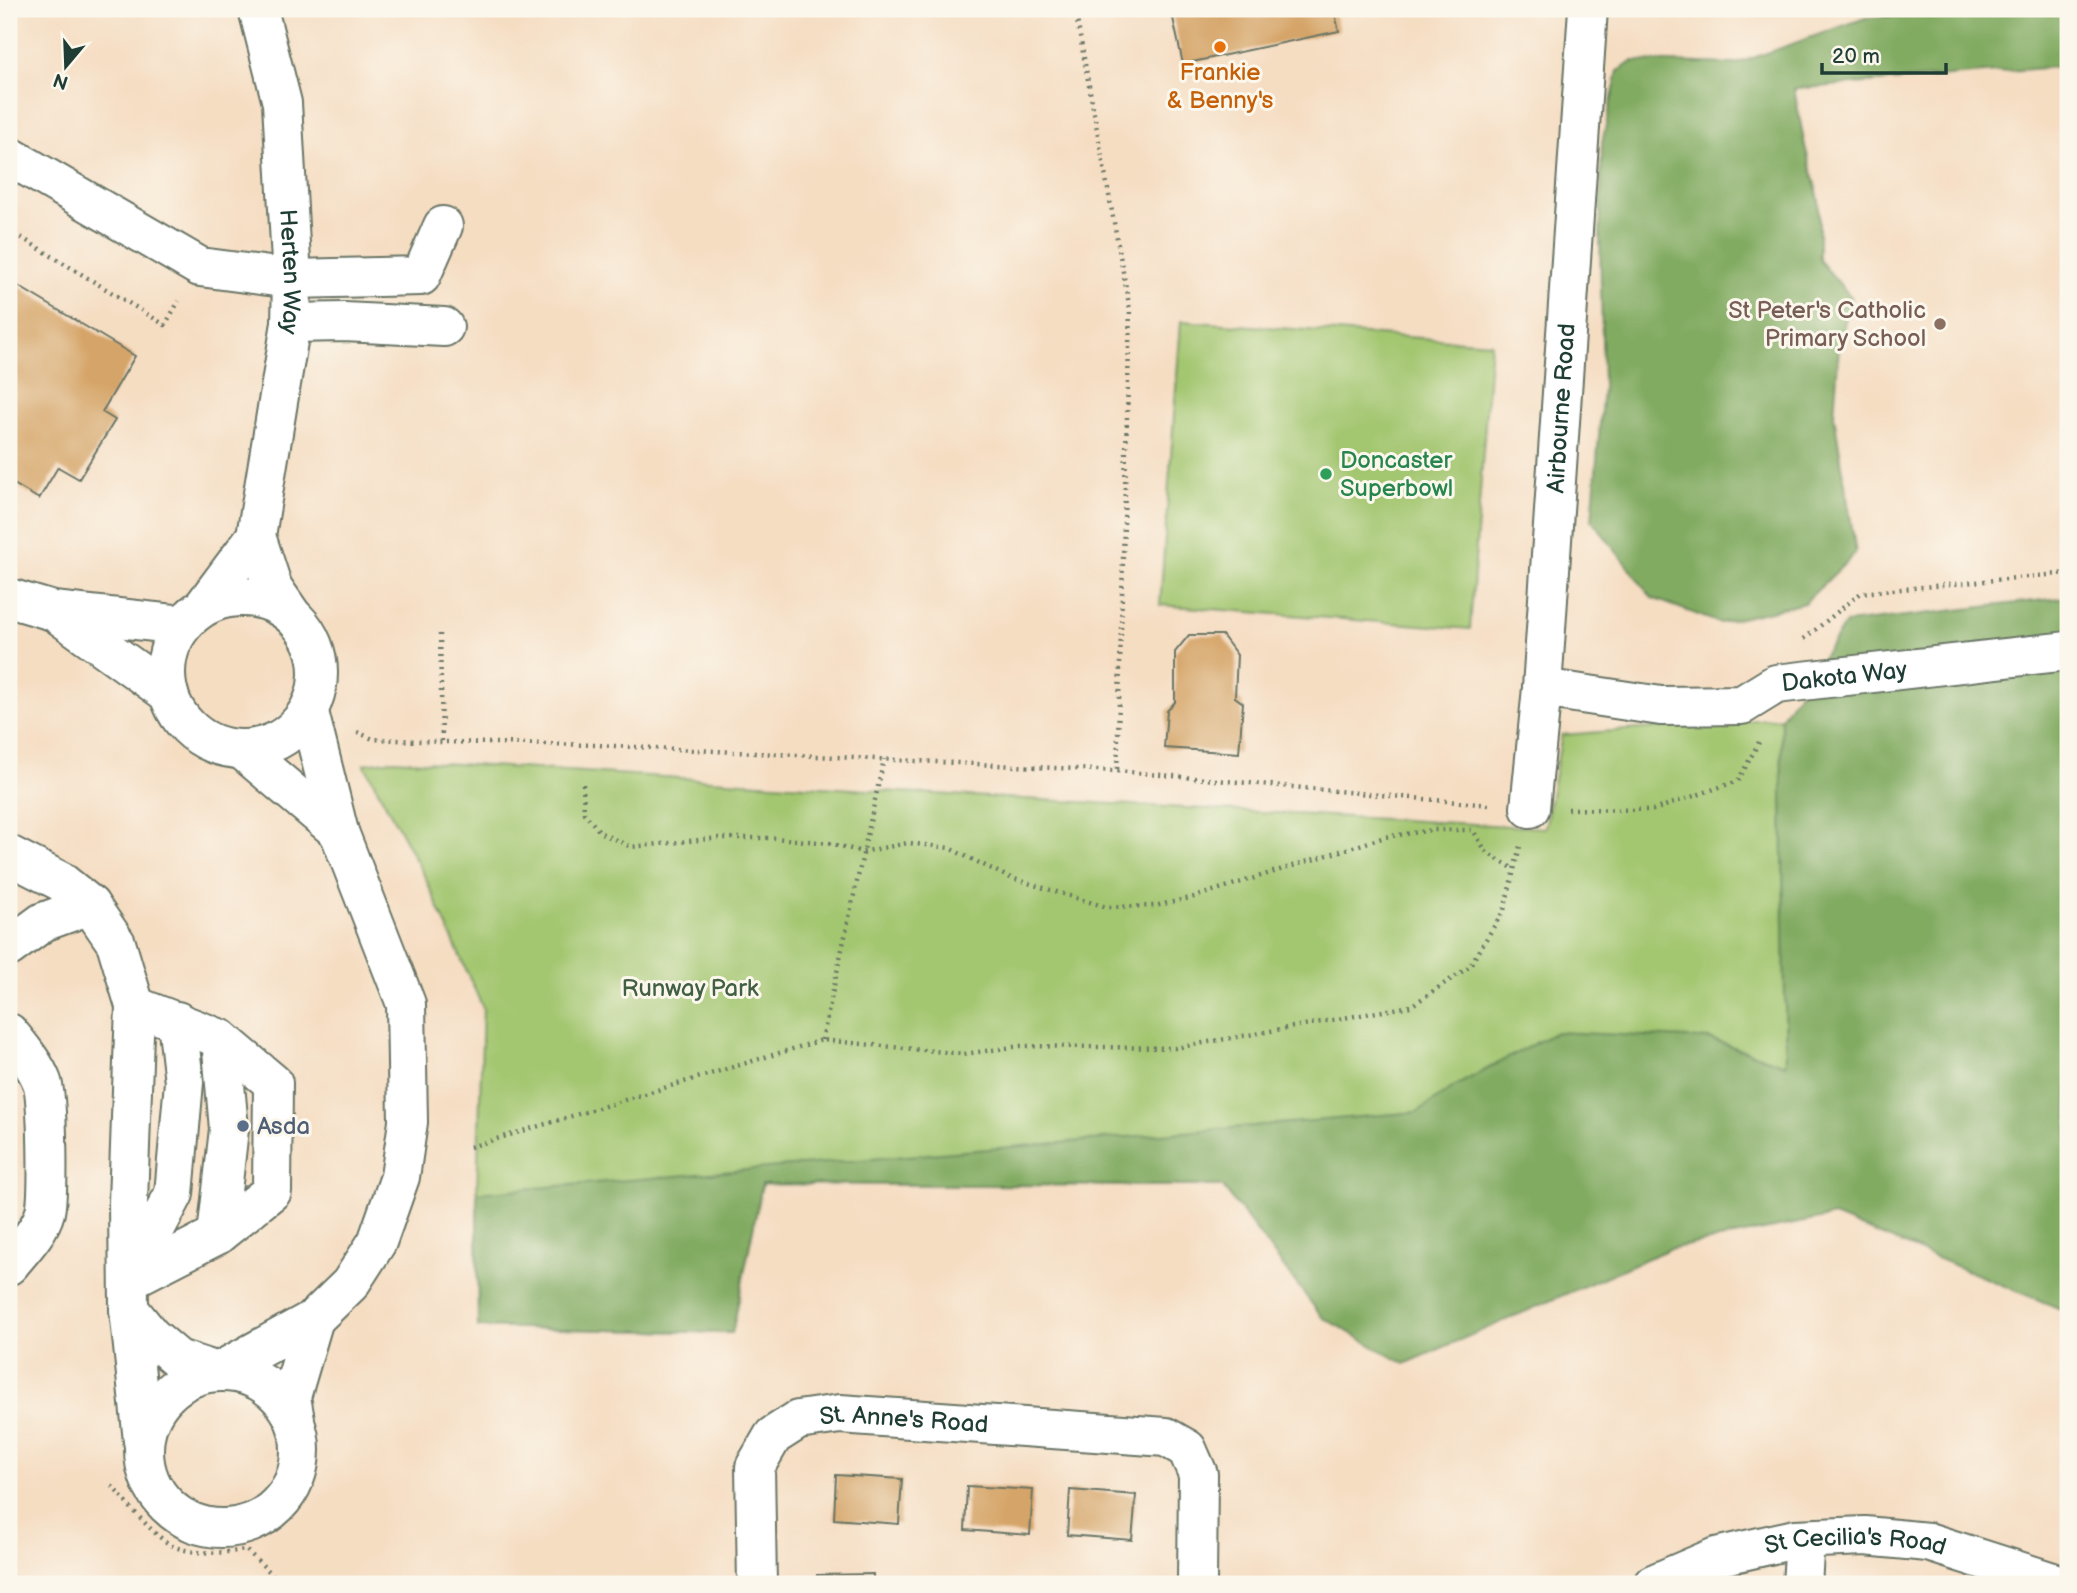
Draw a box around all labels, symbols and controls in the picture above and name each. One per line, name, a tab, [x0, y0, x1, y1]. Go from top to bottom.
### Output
north arrow	[32, 32, 102, 102]
scale bar	[1822, 32, 1946, 76]
marker: Frankie & Benny's	[1212, 39, 1228, 55]
text: 20 m	[1832, 44, 1880, 69]
place label: Frankie & Benny's	[1167, 58, 1273, 115]
text: N	[50, 67, 71, 94]
street label: Herten Way	[273, 208, 306, 337]
place label: St Peter's Catholic Primary School	[1728, 296, 1926, 353]
marker: St Peter's Catholic Primary School	[1932, 316, 1948, 332]
street label: Airbourne Road	[1541, 322, 1582, 494]
place label: Doncaster Superbowl	[1340, 446, 1453, 503]
marker: Doncaster Superbowl	[1318, 466, 1334, 482]
street label: Dakota Way	[1780, 655, 1909, 698]
park label: Runway Park	[621, 974, 759, 1003]
place label: Asda	[257, 1112, 310, 1141]
marker: Asda	[235, 1118, 251, 1134]
street label: St. Anne's Road	[818, 1400, 989, 1439]
street label: St Cecilia's Road	[1762, 1522, 1950, 1562]

